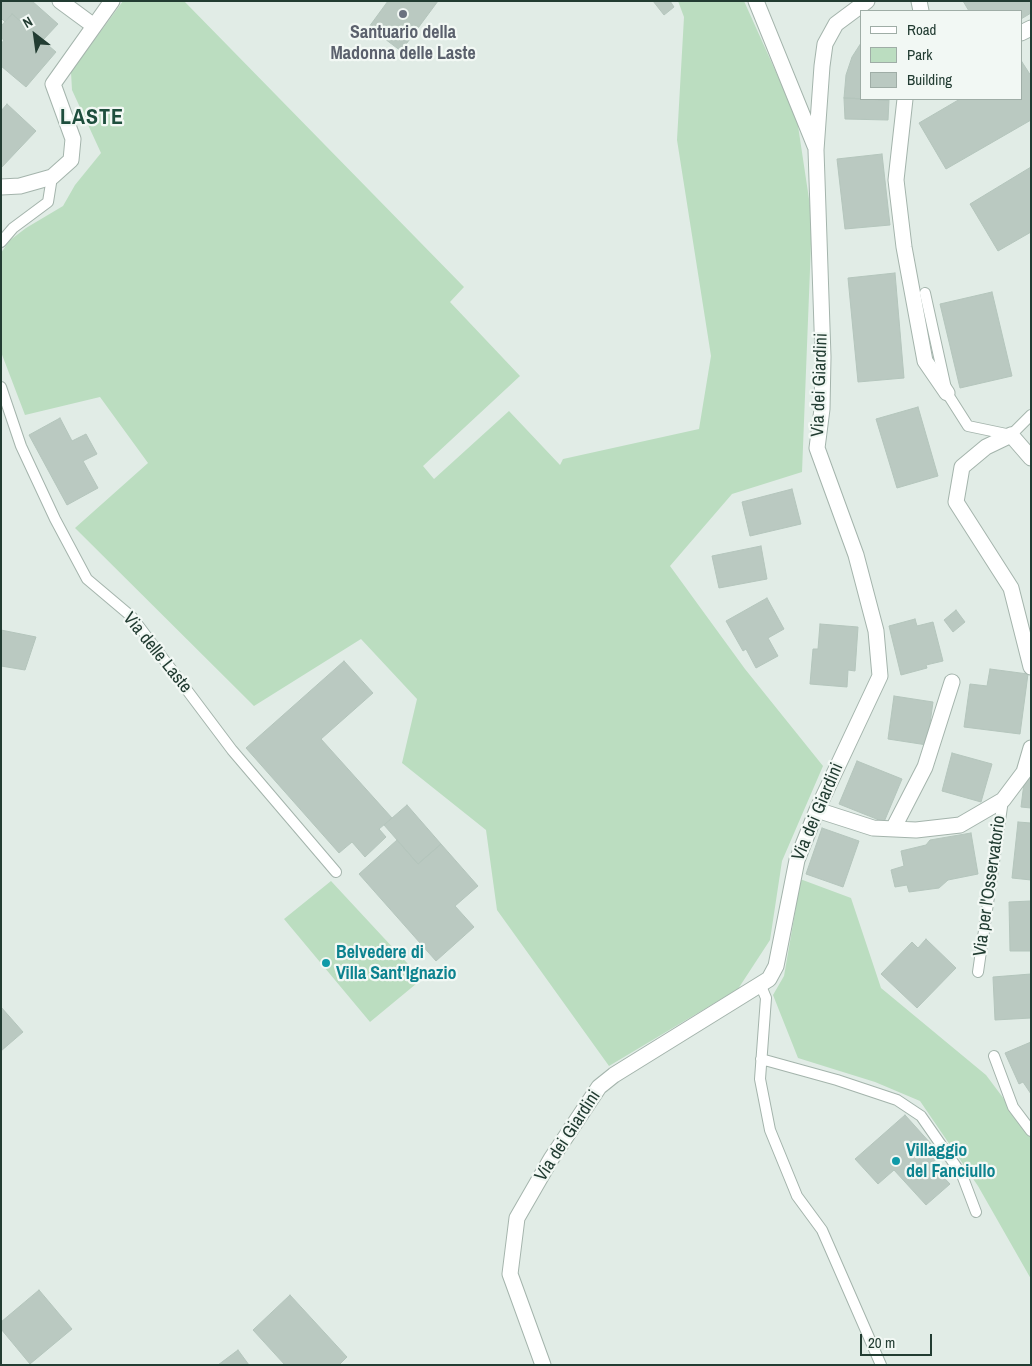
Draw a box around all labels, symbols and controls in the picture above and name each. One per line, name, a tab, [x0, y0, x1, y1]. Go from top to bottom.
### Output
marker: Santuario della Madonna delle Laste	[397, 8, 409, 20]
north arrow	[10, 10, 60, 60]
legend	[860, 10, 1022, 100]
text: N	[19, 12, 36, 32]
text: Road	[907, 19, 936, 40]
place label: Santuario della Madonna delle Laste	[330, 22, 476, 64]
text: Park	[907, 44, 932, 65]
text: Building	[907, 69, 952, 90]
district label: LASTE	[59, 105, 125, 131]
street label: Via dei Giardini	[807, 333, 833, 437]
street label: Via delle Laste	[118, 608, 196, 698]
street label: Via dei Giardini	[788, 760, 848, 864]
street label: Via per l'Osservatorio	[969, 814, 1011, 958]
place label: Belvedere di Villa Sant'Ignazio	[336, 942, 457, 984]
marker: Belvedere di Villa Sant'Ignazio	[320, 957, 332, 969]
street label: Via dei Giardini	[531, 1087, 605, 1185]
place label: Villaggio del Fanciullo	[906, 1140, 996, 1182]
marker: Villaggio del Fanciullo	[890, 1155, 902, 1167]
scale bar	[862, 1324, 934, 1356]
text: 20 m	[868, 1332, 895, 1353]

